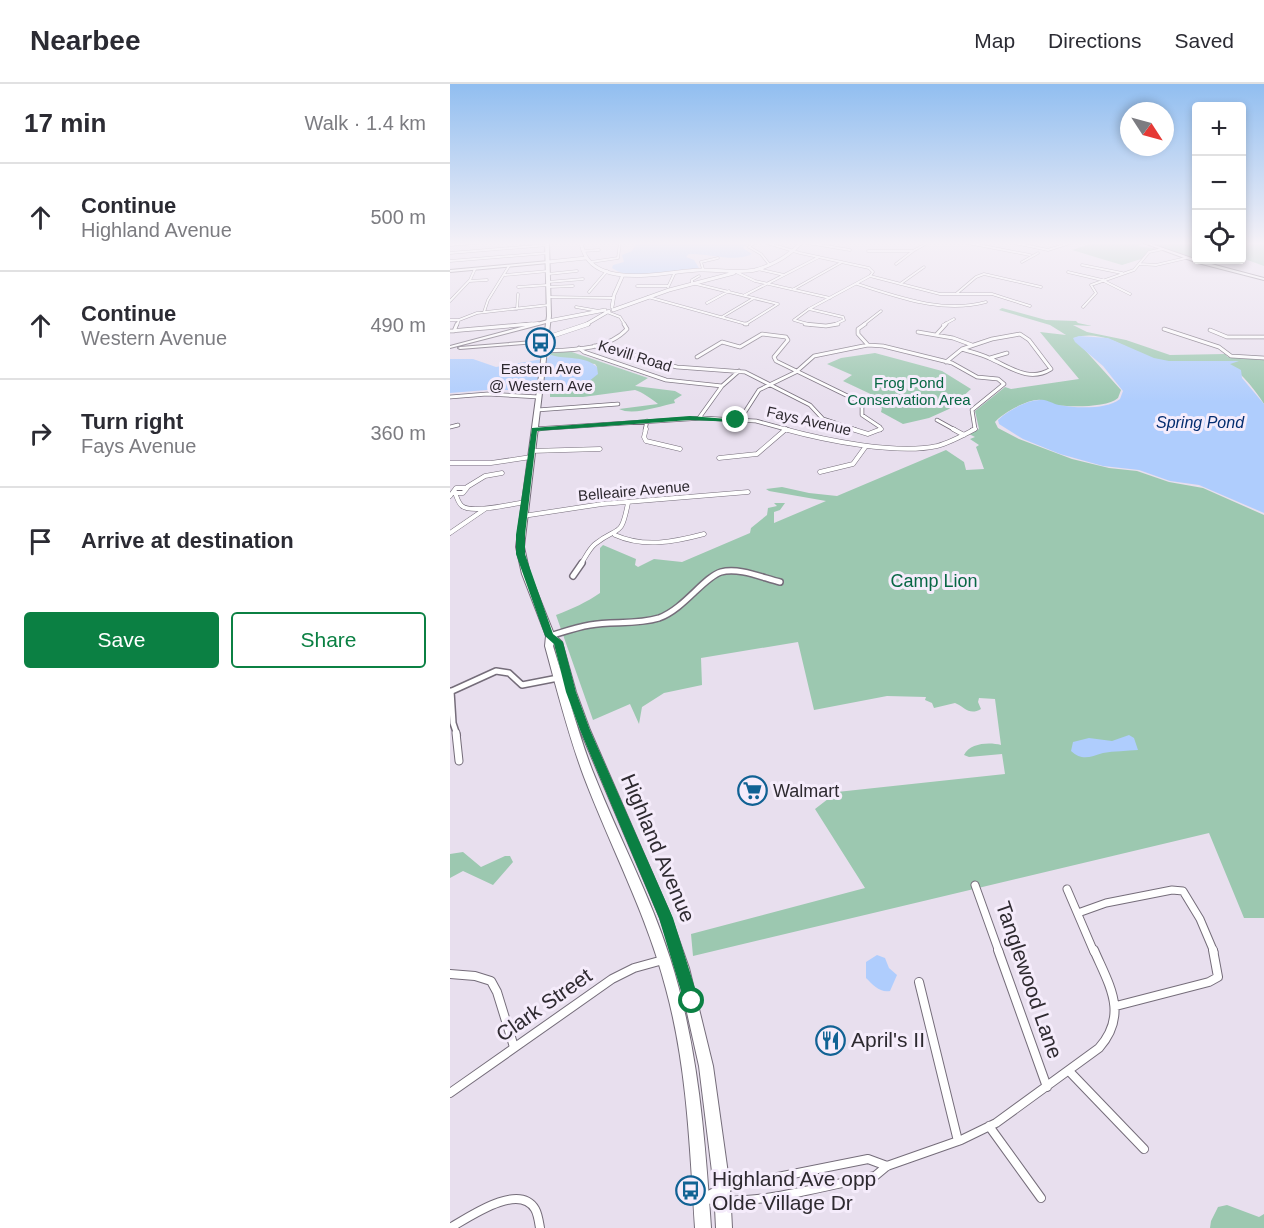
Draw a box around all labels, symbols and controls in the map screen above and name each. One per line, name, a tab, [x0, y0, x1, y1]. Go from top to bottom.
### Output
text: Nearbee	[30, 25, 141, 56]
text: Map	[974, 29, 1015, 52]
text: Directions	[1048, 29, 1141, 52]
text: Saved	[1174, 29, 1234, 52]
north arrow	[1120, 102, 1174, 156]
map controls	[1192, 102, 1246, 264]
button: +	[1192, 102, 1246, 156]
text: 17 min	[24, 108, 106, 138]
text: Walk · 1.4 km	[305, 112, 426, 134]
button: −	[1192, 156, 1246, 210]
text: Continue	[81, 193, 176, 218]
icon: ahead	[24, 201, 57, 234]
text: 500 m	[370, 206, 426, 228]
button: locate	[1192, 210, 1246, 264]
text: Highland Avenue	[81, 219, 232, 241]
text: Continue	[81, 301, 176, 326]
icon: ahead	[24, 309, 57, 342]
text: 490 m	[370, 314, 426, 336]
bus stop icon: Eastern Ave @ Western Ave	[525, 326, 557, 358]
text: Western Avenue	[81, 327, 227, 349]
street label: Kevill Road	[596, 336, 674, 375]
place label: Eastern Ave @ Western Ave	[489, 360, 593, 394]
park label: Frog Pond Conservation Area	[847, 374, 971, 408]
street label: Fays Avenue	[765, 403, 853, 439]
route end	[722, 406, 748, 432]
text: Turn right	[81, 409, 183, 434]
water label: Spring Pond	[1156, 414, 1245, 431]
icon: right	[24, 417, 57, 450]
text: 360 m	[370, 422, 426, 444]
text: Fays Avenue	[81, 435, 196, 457]
street label: Belleaire Avenue	[577, 477, 691, 504]
icon: arrive	[24, 525, 57, 558]
text: Arrive at destination	[81, 528, 294, 553]
park label: Camp Lion	[890, 571, 978, 591]
button: Save	[24, 612, 219, 668]
button: Share	[231, 612, 426, 668]
street label: Highland Avenue	[617, 770, 700, 925]
supermarket icon: Walmart	[736, 775, 768, 807]
place label: Walmart	[773, 781, 839, 801]
street label: Tanglewood Lane	[992, 898, 1067, 1061]
street label: Clark Street	[492, 963, 596, 1046]
route start	[678, 987, 704, 1013]
restaurant icon: April's II	[814, 1024, 846, 1056]
place label: April's II	[851, 1028, 925, 1051]
place label: Highland Ave opp Olde Village Dr	[712, 1167, 876, 1214]
bus stop icon: Highland Ave opp Olde Village Dr	[675, 1175, 707, 1207]

